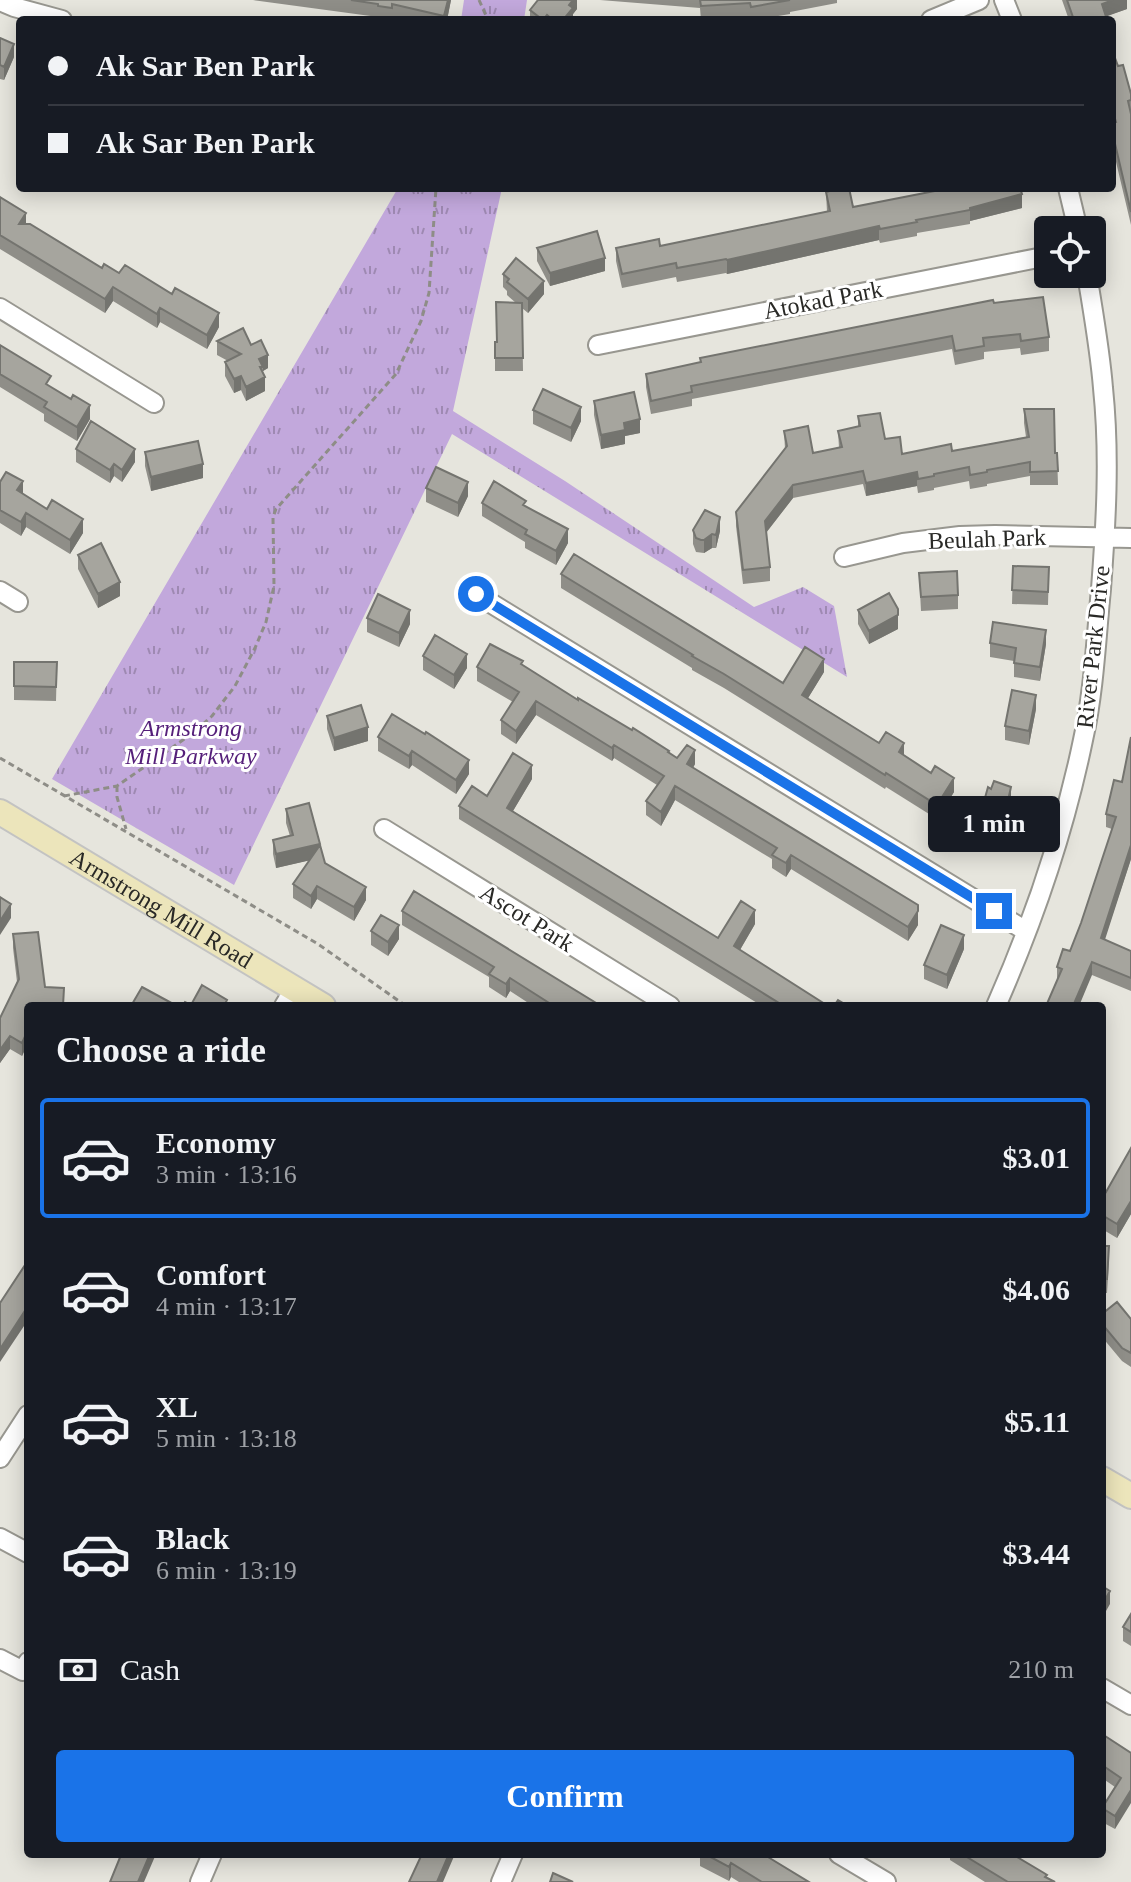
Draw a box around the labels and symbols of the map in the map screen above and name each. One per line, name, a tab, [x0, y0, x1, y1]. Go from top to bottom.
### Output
street label: Atokad Park	[761, 276, 885, 324]
street label: Beulah Park	[928, 524, 1046, 554]
street label: River Park Drive	[1072, 564, 1114, 730]
route start	[458, 576, 494, 612]
park label: Armstrong Mill Parkway	[124, 715, 257, 769]
callout: 1 min	[928, 795, 1060, 851]
street label: Armstrong Mill Road	[65, 844, 257, 974]
street label: Ascot Park	[475, 879, 579, 957]
route end	[976, 893, 1012, 929]

